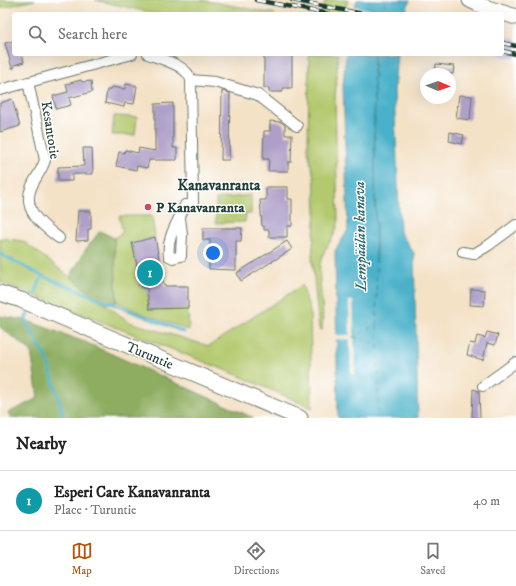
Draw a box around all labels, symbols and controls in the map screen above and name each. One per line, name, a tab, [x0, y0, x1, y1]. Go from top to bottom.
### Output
search box	[12, 12, 504, 56]
icon: search	[26, 23, 48, 45]
text: Search here	[58, 25, 127, 44]
north arrow	[420, 68, 456, 104]
street label: Kesantotie	[37, 100, 64, 161]
district label: Kanavanranta	[178, 176, 261, 195]
water label: Lempäälän kanava	[350, 181, 371, 292]
place label: P Kanavanranta	[156, 199, 245, 217]
marker: P Kanavanranta	[143, 202, 153, 212]
your location	[203, 243, 223, 263]
pin: 1	[137, 258, 163, 288]
street label: Turuntie	[123, 338, 176, 374]
text: Nearby	[16, 433, 66, 455]
text: Esperi Care Kanavanranta	[54, 483, 210, 502]
text: 1	[27, 493, 31, 509]
text: 40 m	[473, 493, 500, 509]
text: Place · Turuntie	[54, 502, 137, 518]
tab: Map	[71, 540, 93, 578]
tab: Directions	[234, 540, 279, 578]
tab: Saved	[420, 540, 445, 578]

